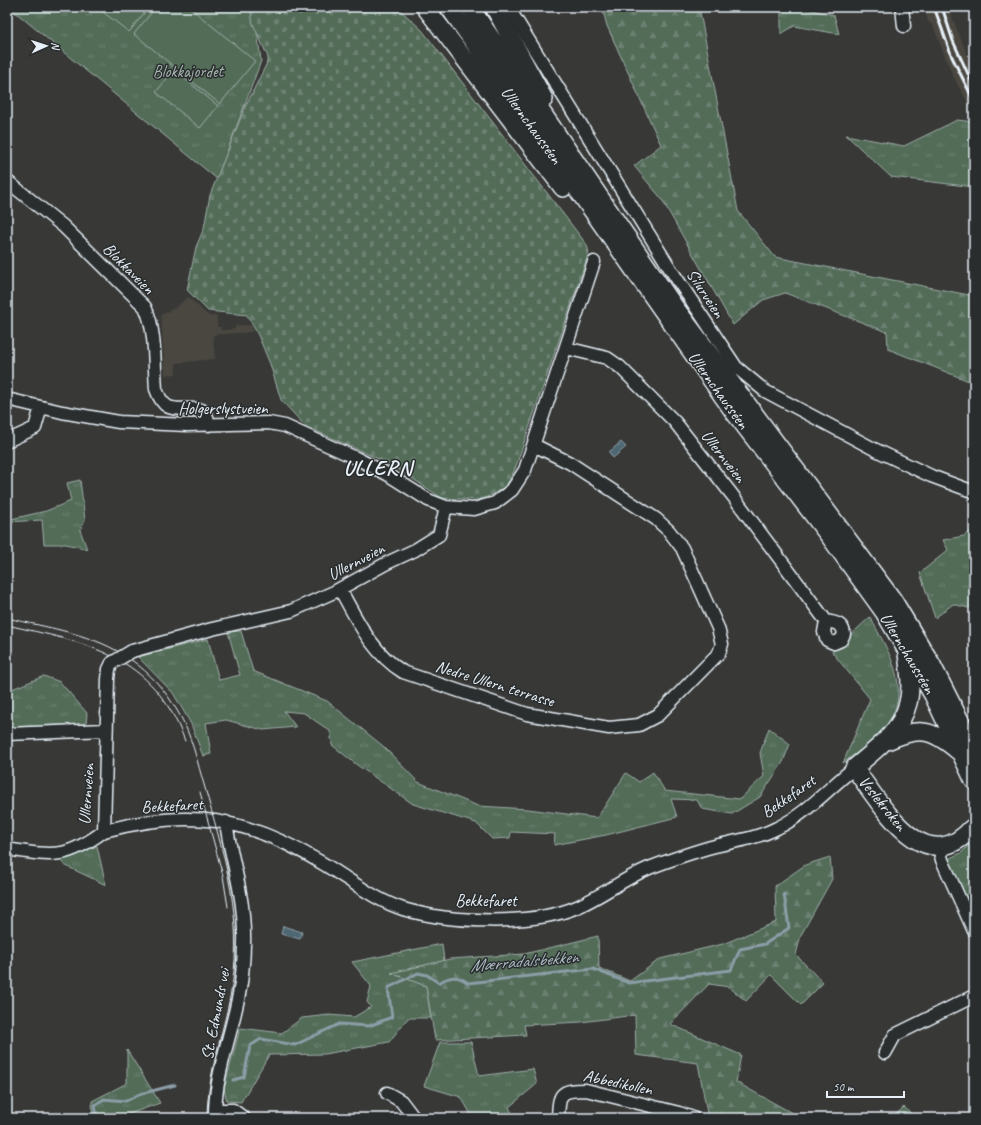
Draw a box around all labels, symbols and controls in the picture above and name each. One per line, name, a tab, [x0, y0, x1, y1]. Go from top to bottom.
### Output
north arrow	[26, 26, 66, 66]
text: N	[49, 42, 63, 51]
park label: Blokkajordet	[153, 61, 226, 82]
street label: Ullernchausséen	[496, 82, 568, 169]
street label: Blokkaveien	[98, 238, 159, 299]
street label: Silurveien	[682, 265, 730, 323]
street label: Ullernchausséen	[683, 347, 755, 434]
street label: Holgerslystveien	[178, 398, 269, 419]
street label: Ullernveien	[696, 426, 752, 488]
district label: ULLERN	[343, 455, 416, 481]
street label: Ullernveien	[324, 537, 389, 585]
street label: Ullernchausséen	[875, 609, 941, 699]
street label: Nedre Ullern terrasse	[433, 655, 558, 712]
street label: Ullernveien	[74, 761, 99, 825]
street label: Bekkefaret	[757, 769, 821, 823]
street label: Veslekroken	[854, 771, 912, 836]
street label: Bekkefaret	[141, 793, 206, 818]
street label: Bekkefaret	[455, 890, 519, 911]
water label: Mærradalsbekken	[469, 945, 581, 977]
street label: St. Edmunds vei	[196, 964, 235, 1062]
street label: Abbedikollen	[582, 1065, 656, 1100]
scale bar	[827, 1073, 904, 1099]
text: 50 m	[833, 1079, 855, 1095]

